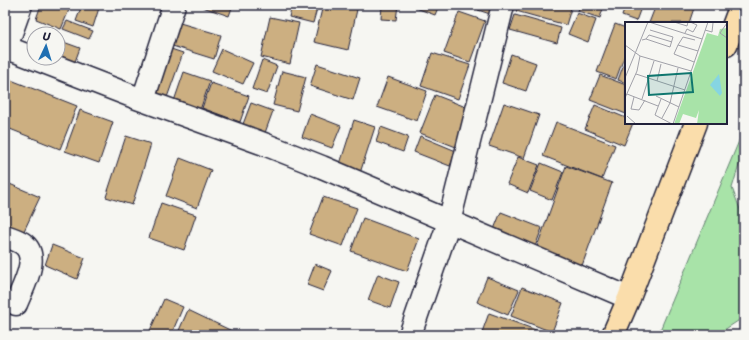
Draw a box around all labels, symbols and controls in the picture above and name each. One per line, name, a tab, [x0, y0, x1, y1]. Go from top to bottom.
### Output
inset map	[625, 22, 727, 124]
north arrow	[26, 26, 66, 66]
text: U	[42, 27, 52, 46]

